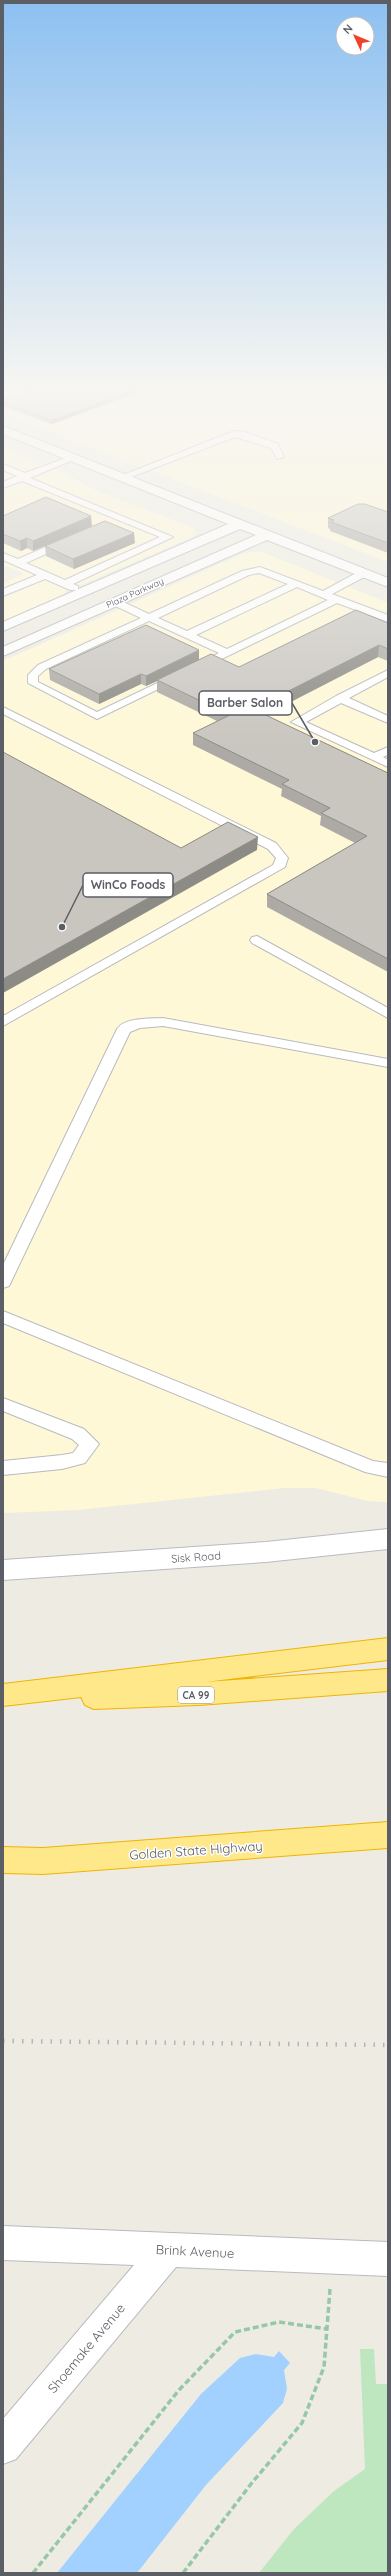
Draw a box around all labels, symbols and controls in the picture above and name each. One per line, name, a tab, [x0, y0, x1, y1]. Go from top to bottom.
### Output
north arrow	[335, 16, 375, 56]
text: N	[340, 21, 356, 37]
street label: Plaza Parkway	[104, 575, 165, 610]
callout: Barber Salon	[199, 691, 292, 715]
text: Barber Salon	[207, 695, 283, 710]
callout: WinCo Foods	[83, 873, 173, 897]
text: WinCo Foods	[91, 877, 165, 892]
street label: Sisk Road	[171, 1548, 221, 1566]
road number: CA 99	[178, 1687, 214, 1703]
street label: Golden State Highway	[129, 1837, 263, 1863]
street label: Brink Avenue	[155, 2241, 235, 2261]
street label: Shoemake Avenue	[44, 2300, 128, 2396]

